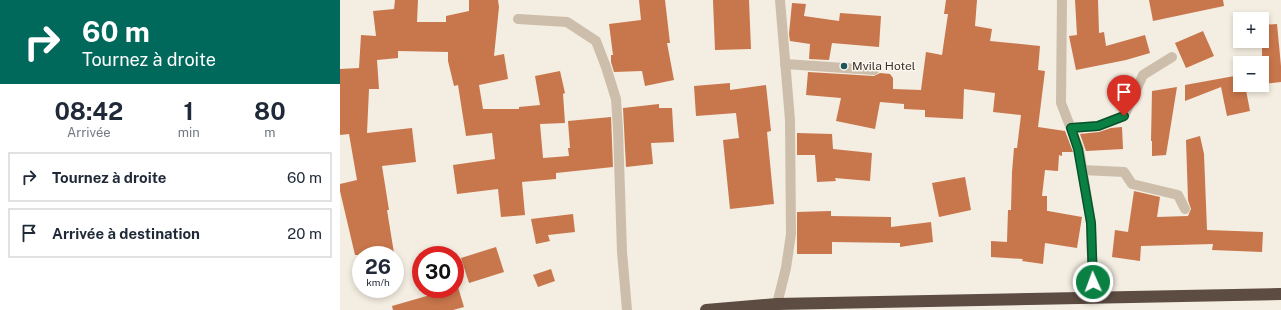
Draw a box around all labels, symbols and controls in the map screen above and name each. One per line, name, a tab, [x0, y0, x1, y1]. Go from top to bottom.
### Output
map controls	[1233, 12, 1269, 92]
button: +	[1233, 12, 1269, 48]
text: 60 m	[82, 15, 150, 48]
icon: right	[16, 16, 68, 68]
text: Tournez à droite	[82, 49, 216, 70]
button: −	[1233, 56, 1269, 92]
place label: Mvila Hotel	[852, 59, 916, 73]
marker: Mvila Hotel	[839, 61, 849, 71]
pin	[1107, 75, 1141, 116]
icon: arrive	[1113, 81, 1135, 103]
text: 08:42	[54, 97, 123, 125]
text: 1	[184, 97, 194, 125]
text: 80	[254, 97, 286, 125]
text: Arrivée	[67, 125, 111, 140]
text: min	[178, 125, 200, 140]
text: m	[264, 125, 275, 140]
icon: right	[18, 166, 40, 188]
text: Tournez à droite	[52, 169, 166, 186]
text: 60 m	[287, 169, 322, 186]
icon: arrive	[18, 222, 40, 244]
text: Arrivée à destination	[52, 225, 200, 242]
text: 20 m	[287, 225, 322, 242]
speed limit sign: 30	[412, 246, 464, 298]
text: 26	[365, 255, 391, 279]
position arrow	[1072, 261, 1114, 303]
text: km/h	[366, 276, 390, 288]

